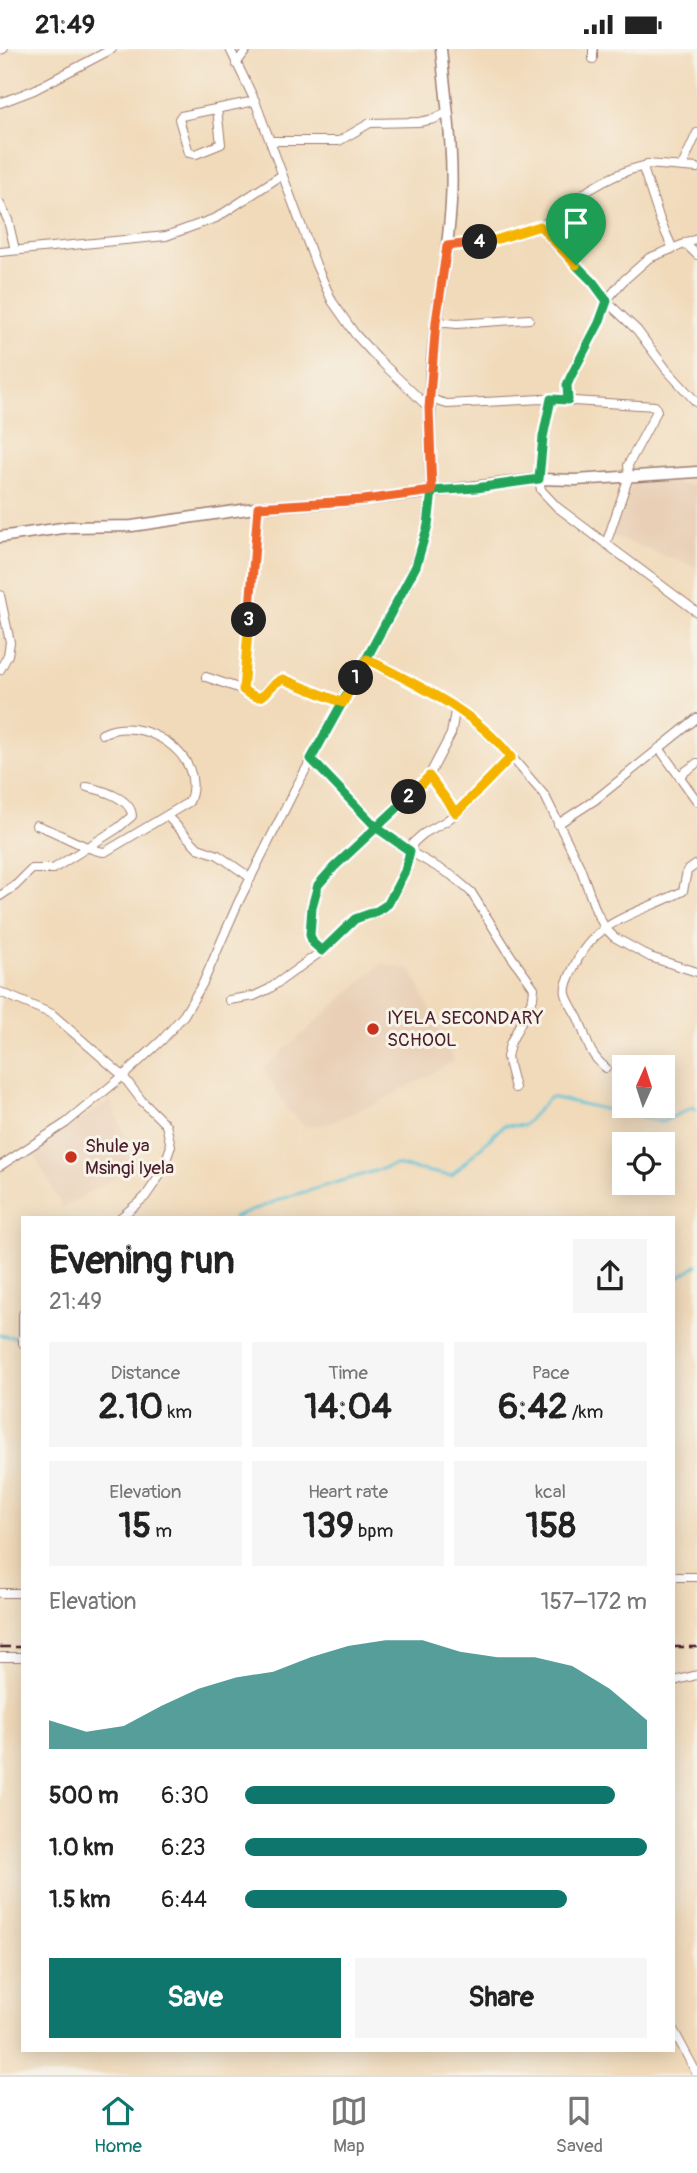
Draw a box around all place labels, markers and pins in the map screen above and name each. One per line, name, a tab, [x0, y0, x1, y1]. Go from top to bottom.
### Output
pin	[546, 193, 606, 265]
pin: 4	[462, 225, 498, 259]
pin: 3	[232, 603, 266, 637]
pin: 1	[338, 661, 374, 695]
pin: 2	[392, 779, 426, 815]
place label: IYELA SECONDARY SCHOOL	[387, 1006, 544, 1052]
marker: IYELA SECONDARY SCHOOL	[365, 1021, 381, 1037]
place label: Shule ya Msingi Iyela	[85, 1134, 174, 1180]
marker: Shule ya Msingi Iyela	[63, 1149, 79, 1165]

